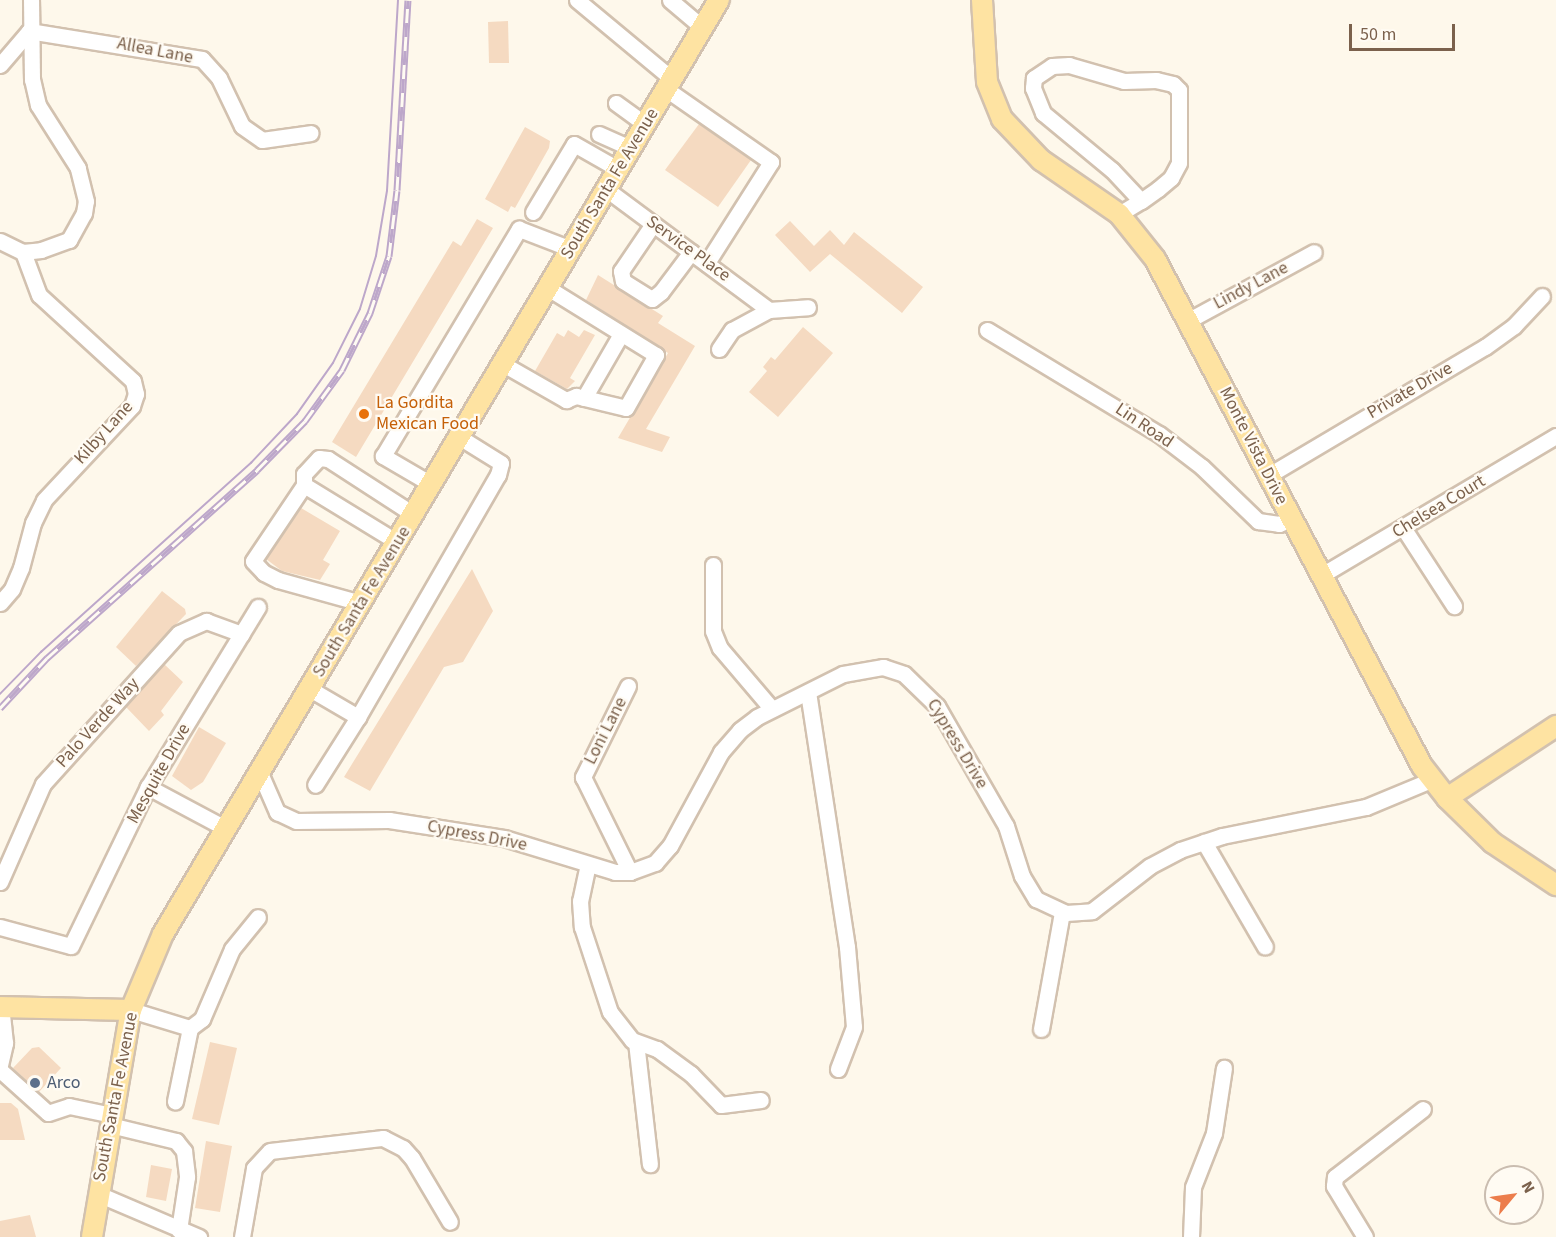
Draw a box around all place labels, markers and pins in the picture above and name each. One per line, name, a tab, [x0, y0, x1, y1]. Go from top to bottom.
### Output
place label: La Gordita Mexican Food	[376, 393, 479, 436]
marker: La Gordita Mexican Food	[357, 407, 371, 421]
place label: Arco	[47, 1072, 80, 1094]
marker: Arco	[28, 1076, 42, 1090]

